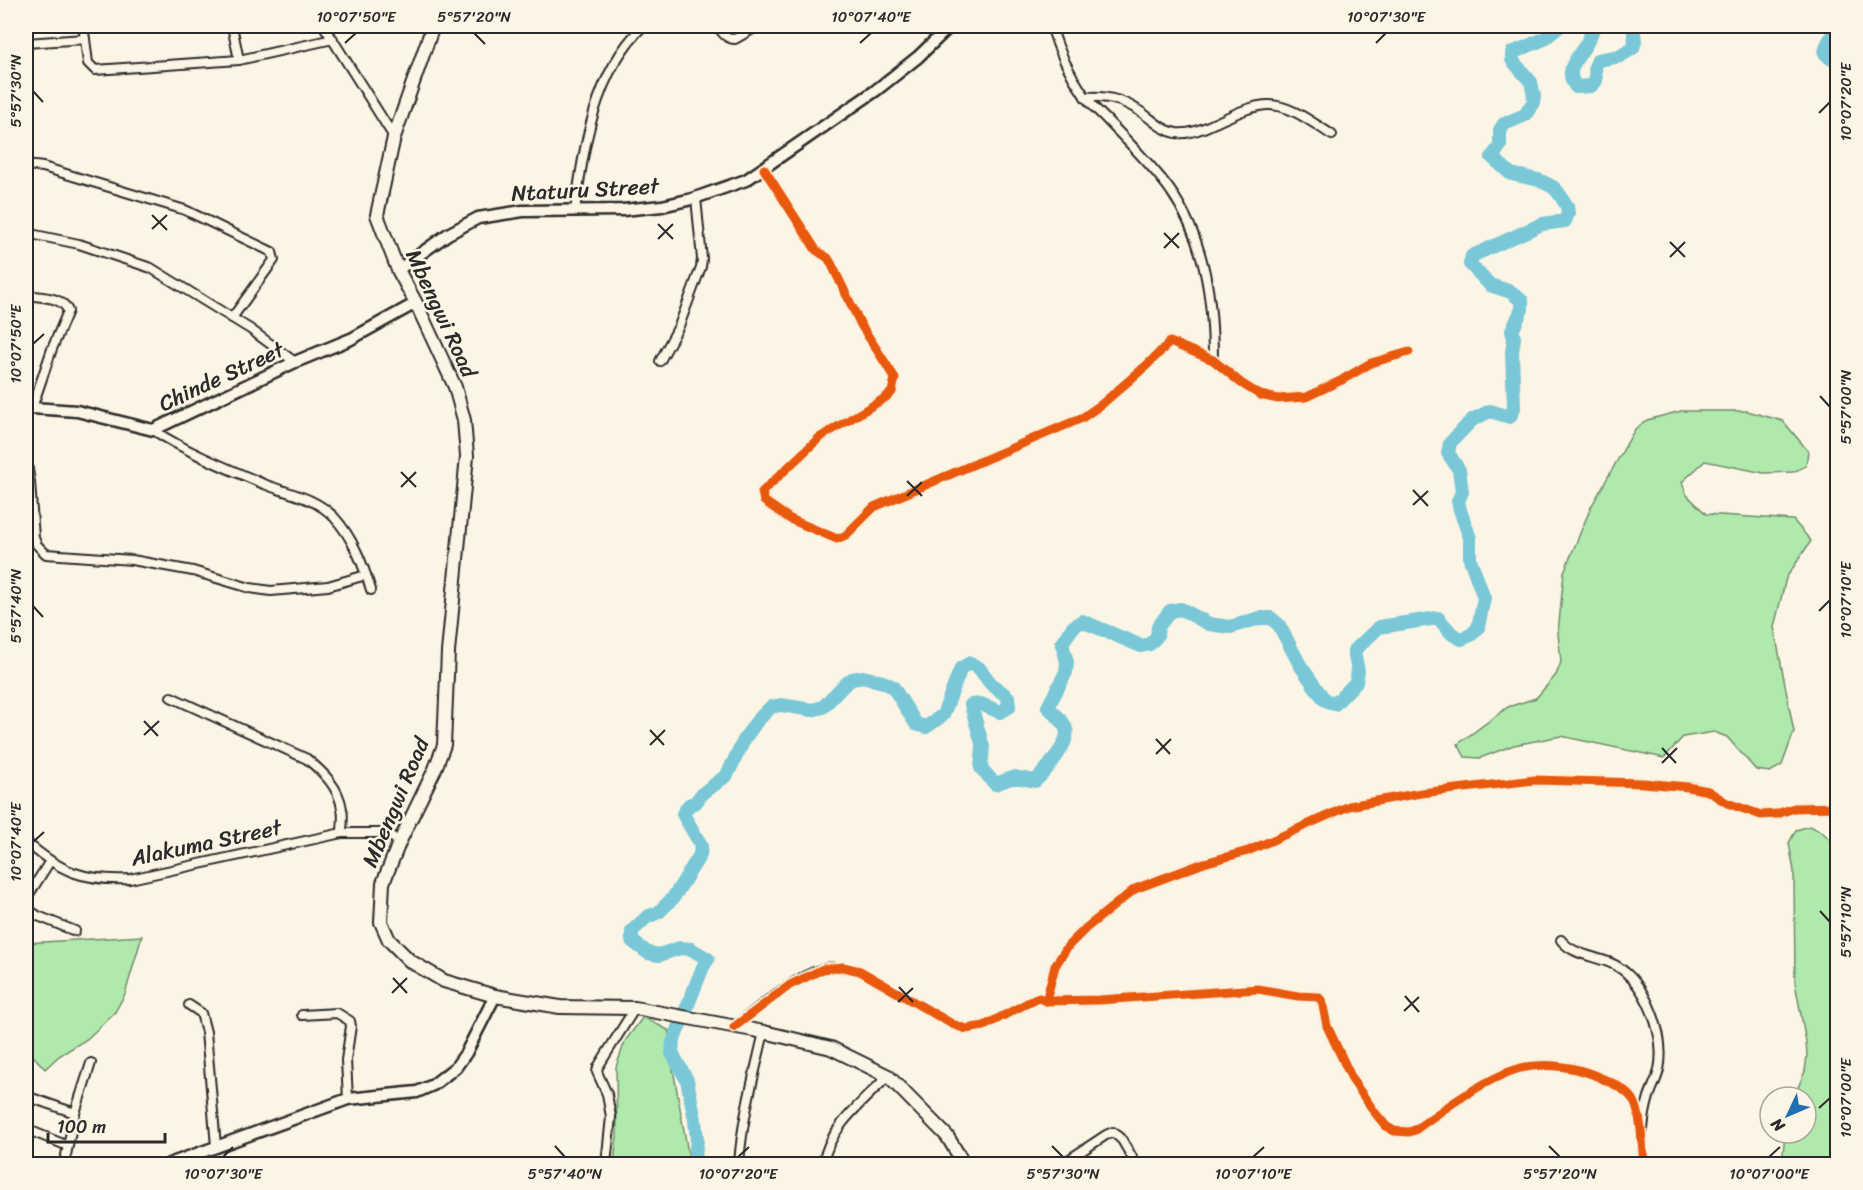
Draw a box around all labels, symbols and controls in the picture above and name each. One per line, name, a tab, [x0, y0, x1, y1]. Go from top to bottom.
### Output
text: 10°07'50"E	[316, 4, 397, 30]
text: 5°57'20"N	[437, 4, 511, 30]
text: 10°07'40"E	[831, 4, 912, 30]
text: 10°07'30"E	[1347, 4, 1427, 30]
text: 5°57'30"N	[3, 54, 29, 128]
text: 10°07'20"E	[1833, 61, 1859, 141]
street label: Ntaturu Street	[510, 166, 661, 213]
street label: Mbengwi Road	[395, 242, 489, 385]
text: 10°07'50"E	[3, 303, 29, 384]
street label: Chinde Street	[152, 330, 292, 423]
text: 5°57'00"N	[1833, 369, 1859, 444]
text: 10°07'10"E	[1833, 560, 1859, 638]
text: 5°57'40"N	[3, 568, 29, 643]
street label: Mbengwi Road	[351, 730, 441, 873]
text: 10°07'40"E	[3, 801, 29, 882]
street label: Alakuma Street	[126, 807, 286, 878]
text: 5°57'10"N	[1833, 886, 1859, 958]
text: 10°07'00"E	[1833, 1057, 1859, 1138]
north arrow	[1758, 1085, 1818, 1145]
scale bar	[48, 1106, 165, 1144]
text: N	[1763, 1110, 1793, 1140]
text: 100 m	[57, 1111, 106, 1143]
text: 10°07'30"E	[184, 1161, 264, 1187]
text: 5°57'40"N	[528, 1161, 603, 1187]
text: 10°07'20"E	[699, 1161, 779, 1187]
text: 5°57'30"N	[1026, 1161, 1100, 1187]
text: 10°07'10"E	[1215, 1161, 1293, 1187]
text: 5°57'20"N	[1523, 1161, 1597, 1187]
text: 10°07'00"E	[1729, 1161, 1810, 1187]

